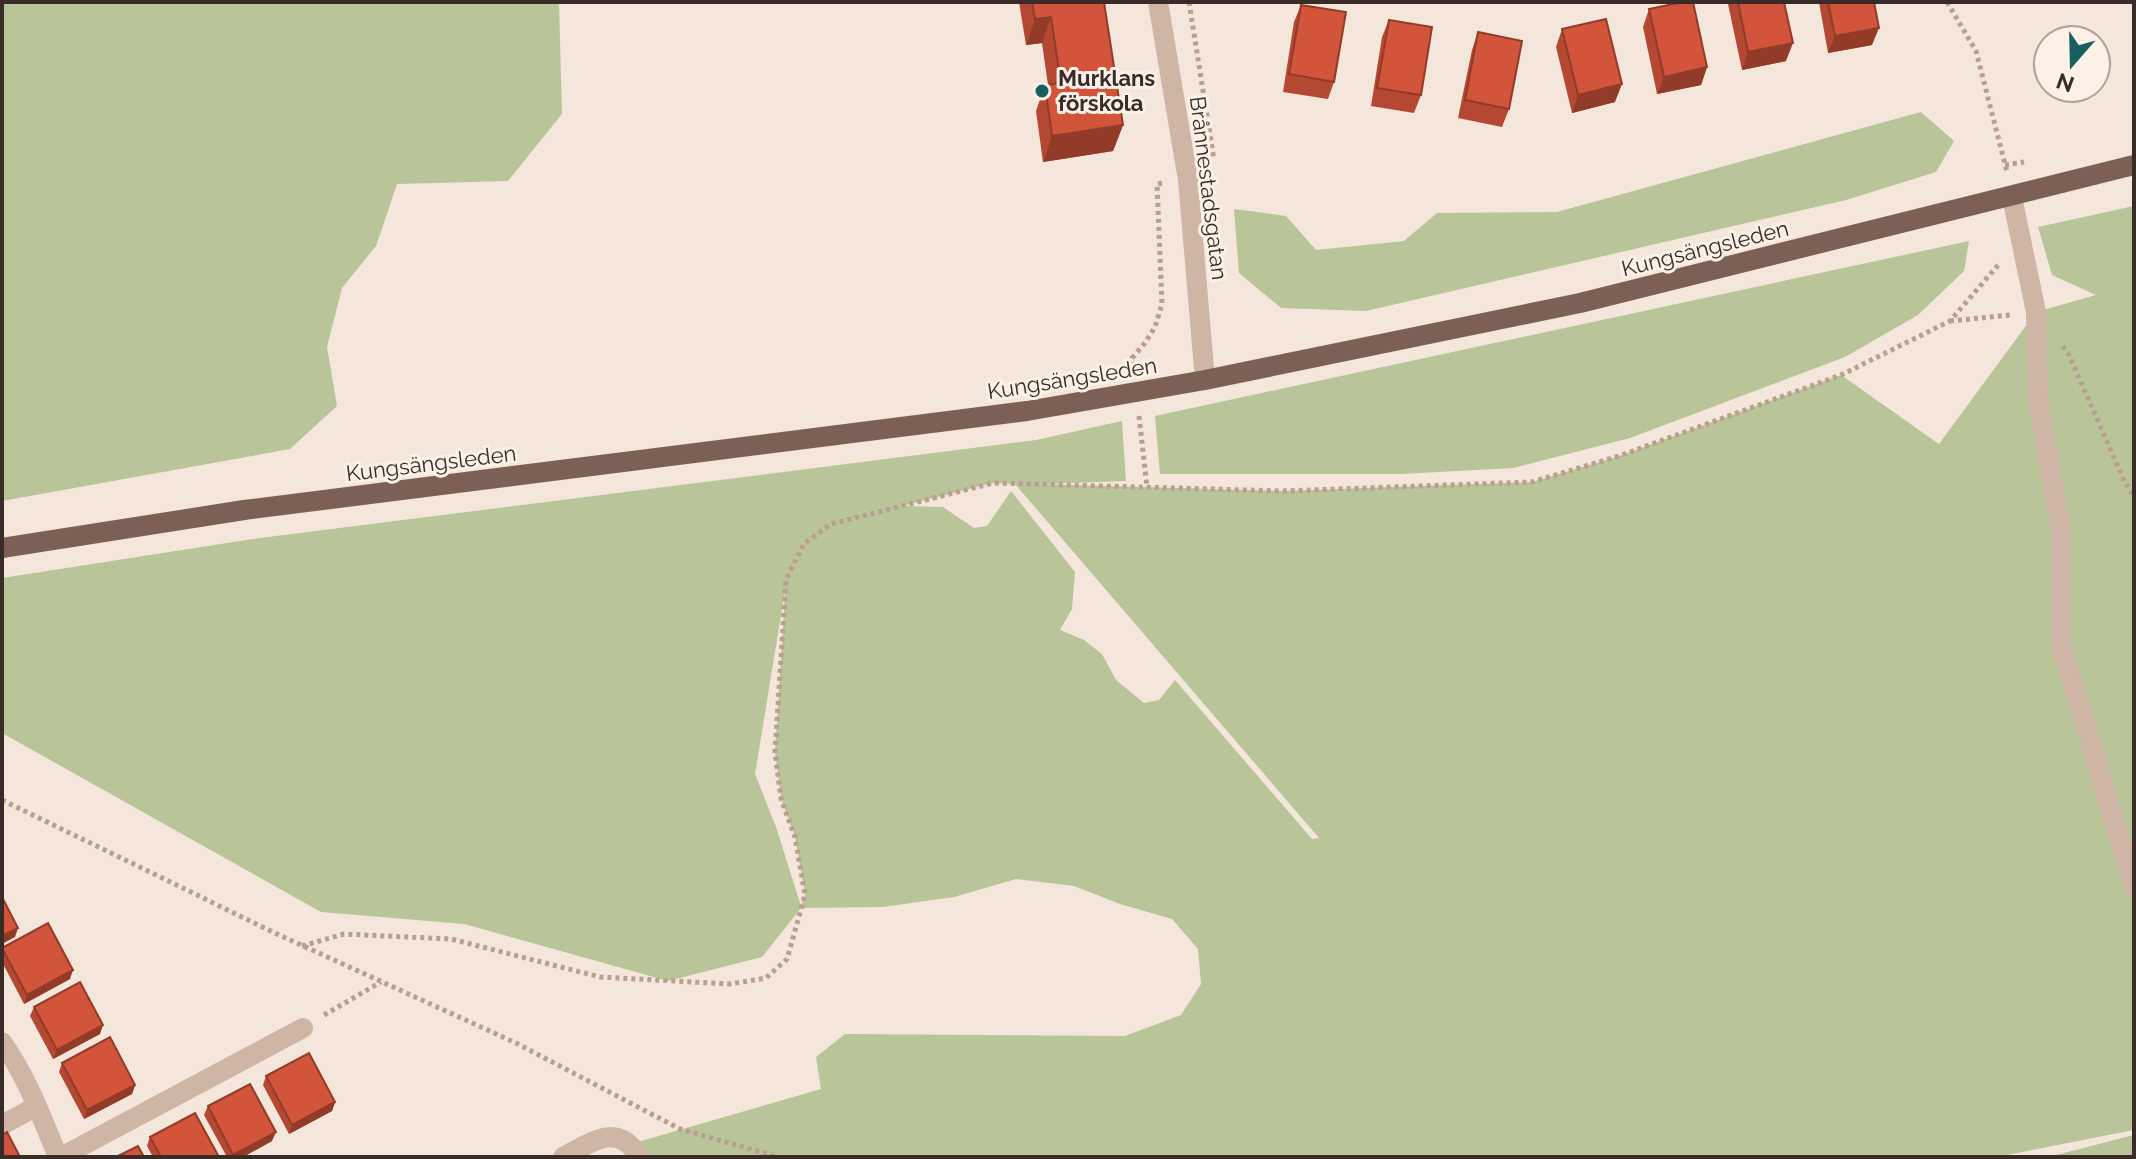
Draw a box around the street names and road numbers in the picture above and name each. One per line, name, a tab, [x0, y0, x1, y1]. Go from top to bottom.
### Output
street label: Brånnestadsgatan	[1185, 95, 1233, 281]
street label: Kungsängsleden	[1619, 215, 1791, 281]
street label: Kungsängsleden	[985, 352, 1159, 404]
street label: Kungsängsleden	[344, 440, 518, 486]

